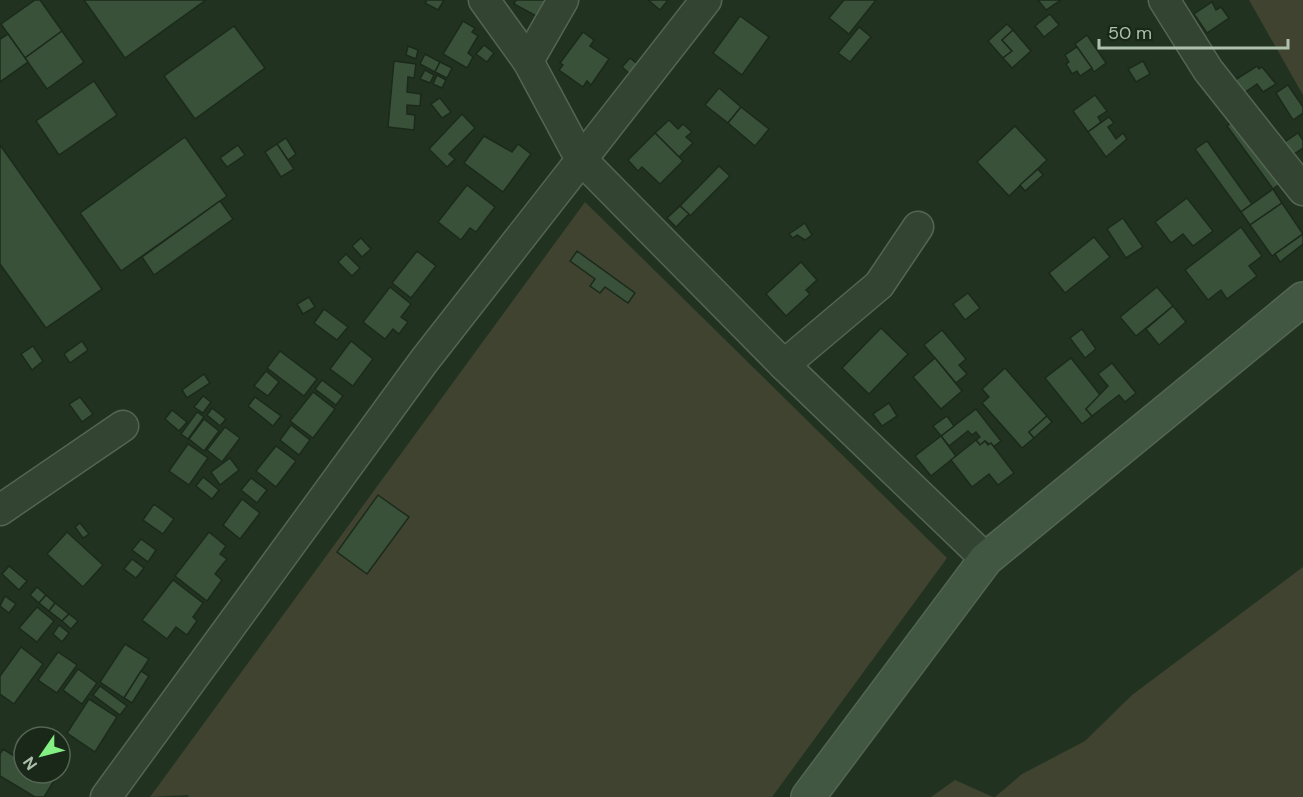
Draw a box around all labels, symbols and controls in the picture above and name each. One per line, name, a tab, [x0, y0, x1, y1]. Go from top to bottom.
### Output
scale bar	[1099, 12, 1288, 50]
text: 50 m	[1108, 21, 1152, 45]
north arrow	[12, 725, 72, 785]
text: N	[18, 753, 42, 774]

